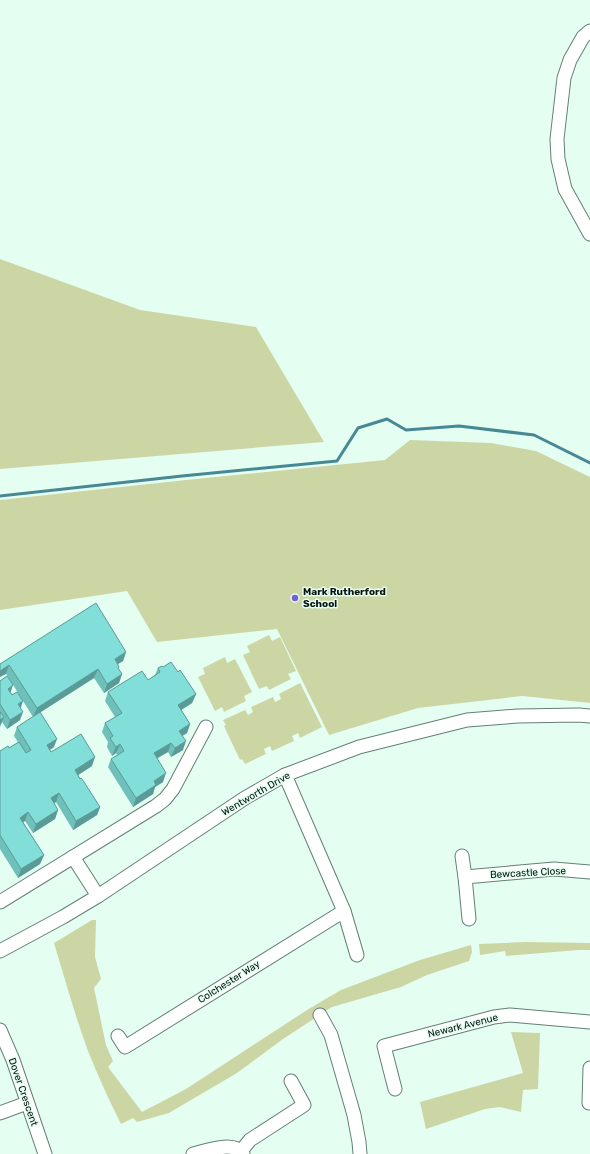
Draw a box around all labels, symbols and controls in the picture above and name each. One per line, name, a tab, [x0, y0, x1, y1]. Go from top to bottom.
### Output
place label: Mark Rutherford School	[303, 586, 386, 610]
marker: Mark Rutherford School	[290, 593, 300, 603]
street label: Wentworth Drive	[220, 769, 293, 819]
street label: Bewcastle Close	[490, 865, 567, 881]
street label: Colchester Way	[196, 958, 263, 1006]
street label: Newark Avenue	[427, 1011, 500, 1041]
street label: Dover Crescent	[6, 1056, 40, 1128]

